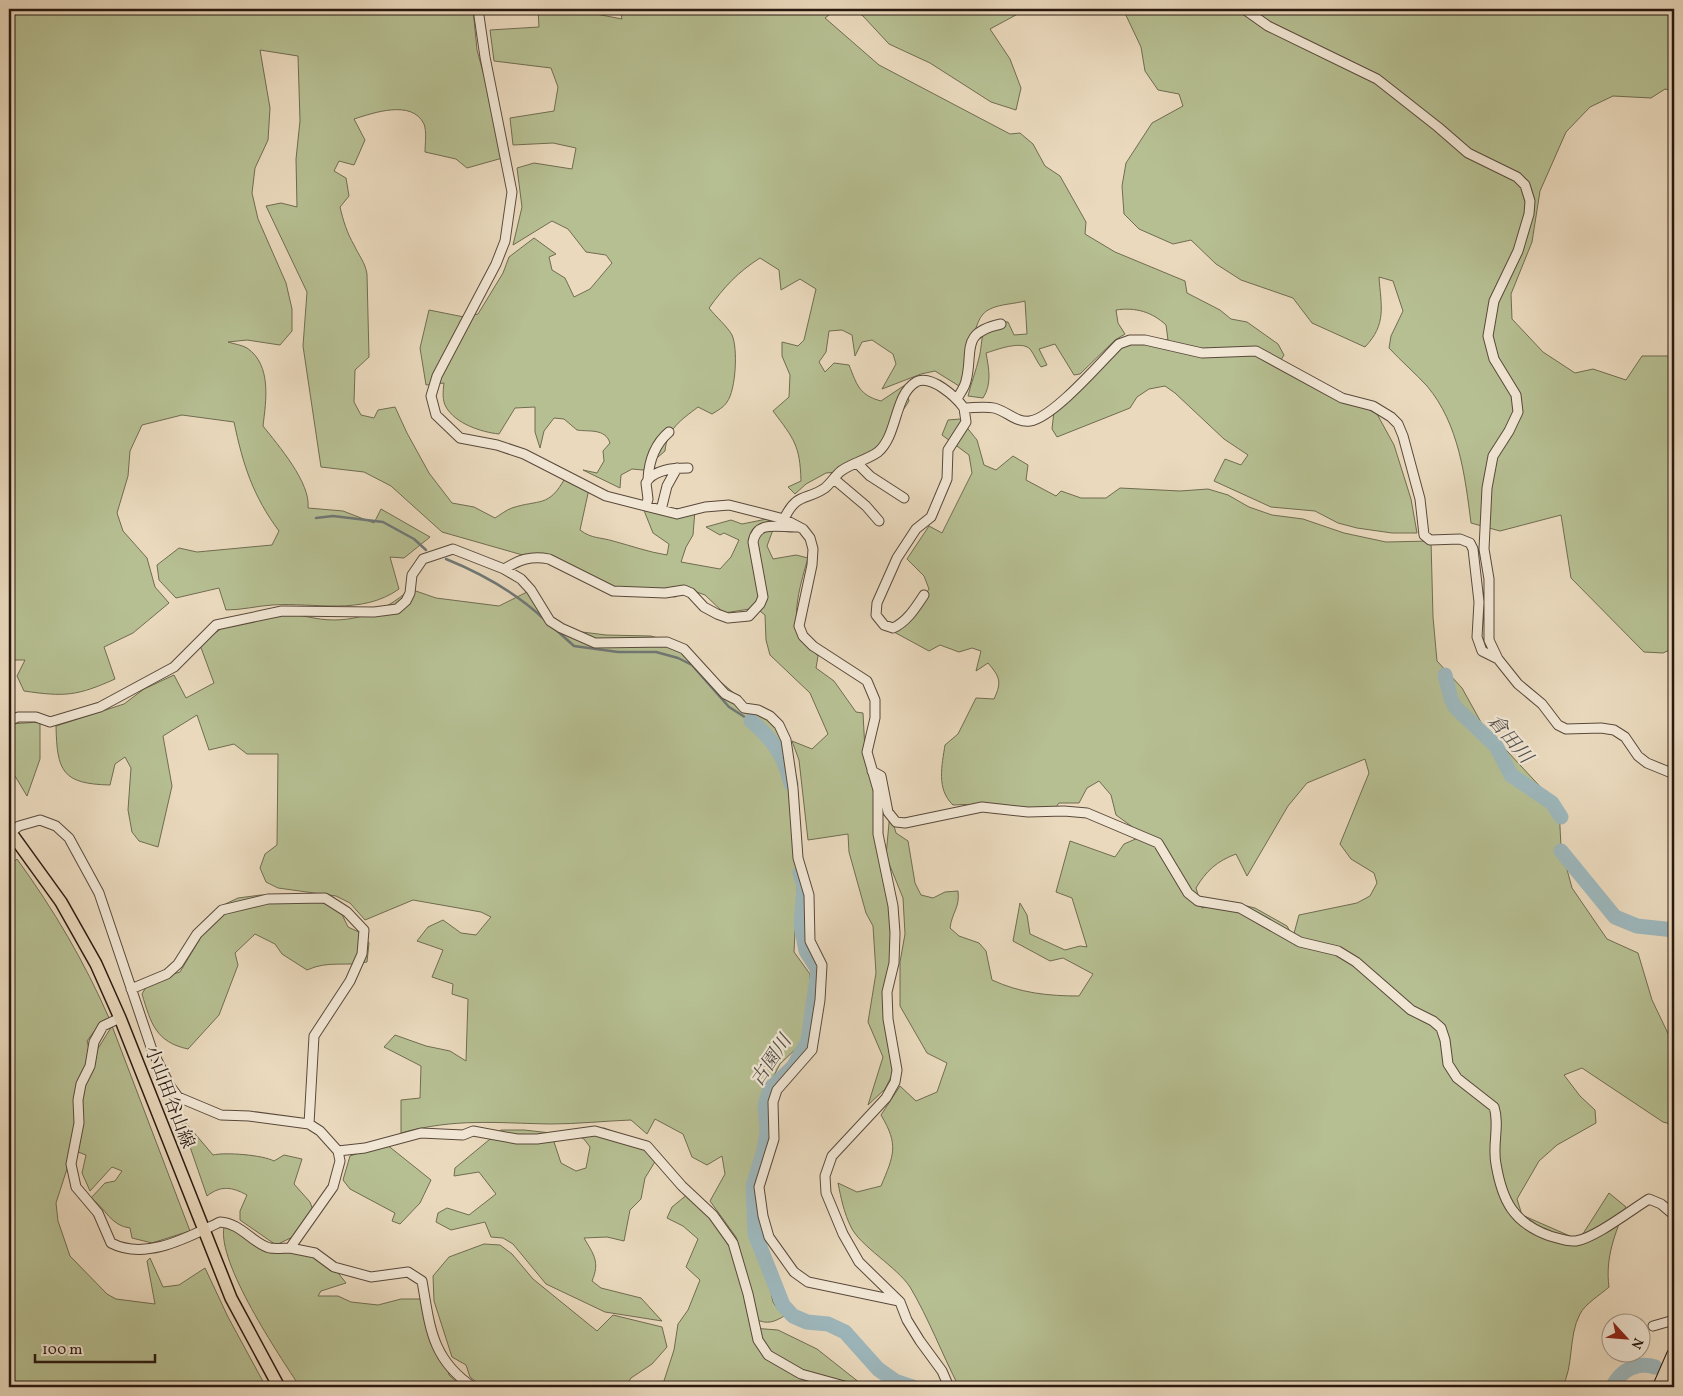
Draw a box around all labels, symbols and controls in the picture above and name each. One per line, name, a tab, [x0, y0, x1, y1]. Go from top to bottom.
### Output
water label: 倉田川	[1481, 709, 1539, 771]
water label: 古園川	[745, 1029, 799, 1092]
street label: 小山田谷山線	[138, 1043, 200, 1152]
north arrow	[1600, 1314, 1650, 1364]
scale bar	[35, 1331, 155, 1363]
text: N	[1626, 1334, 1647, 1352]
text: 100 m	[42, 1340, 82, 1361]

